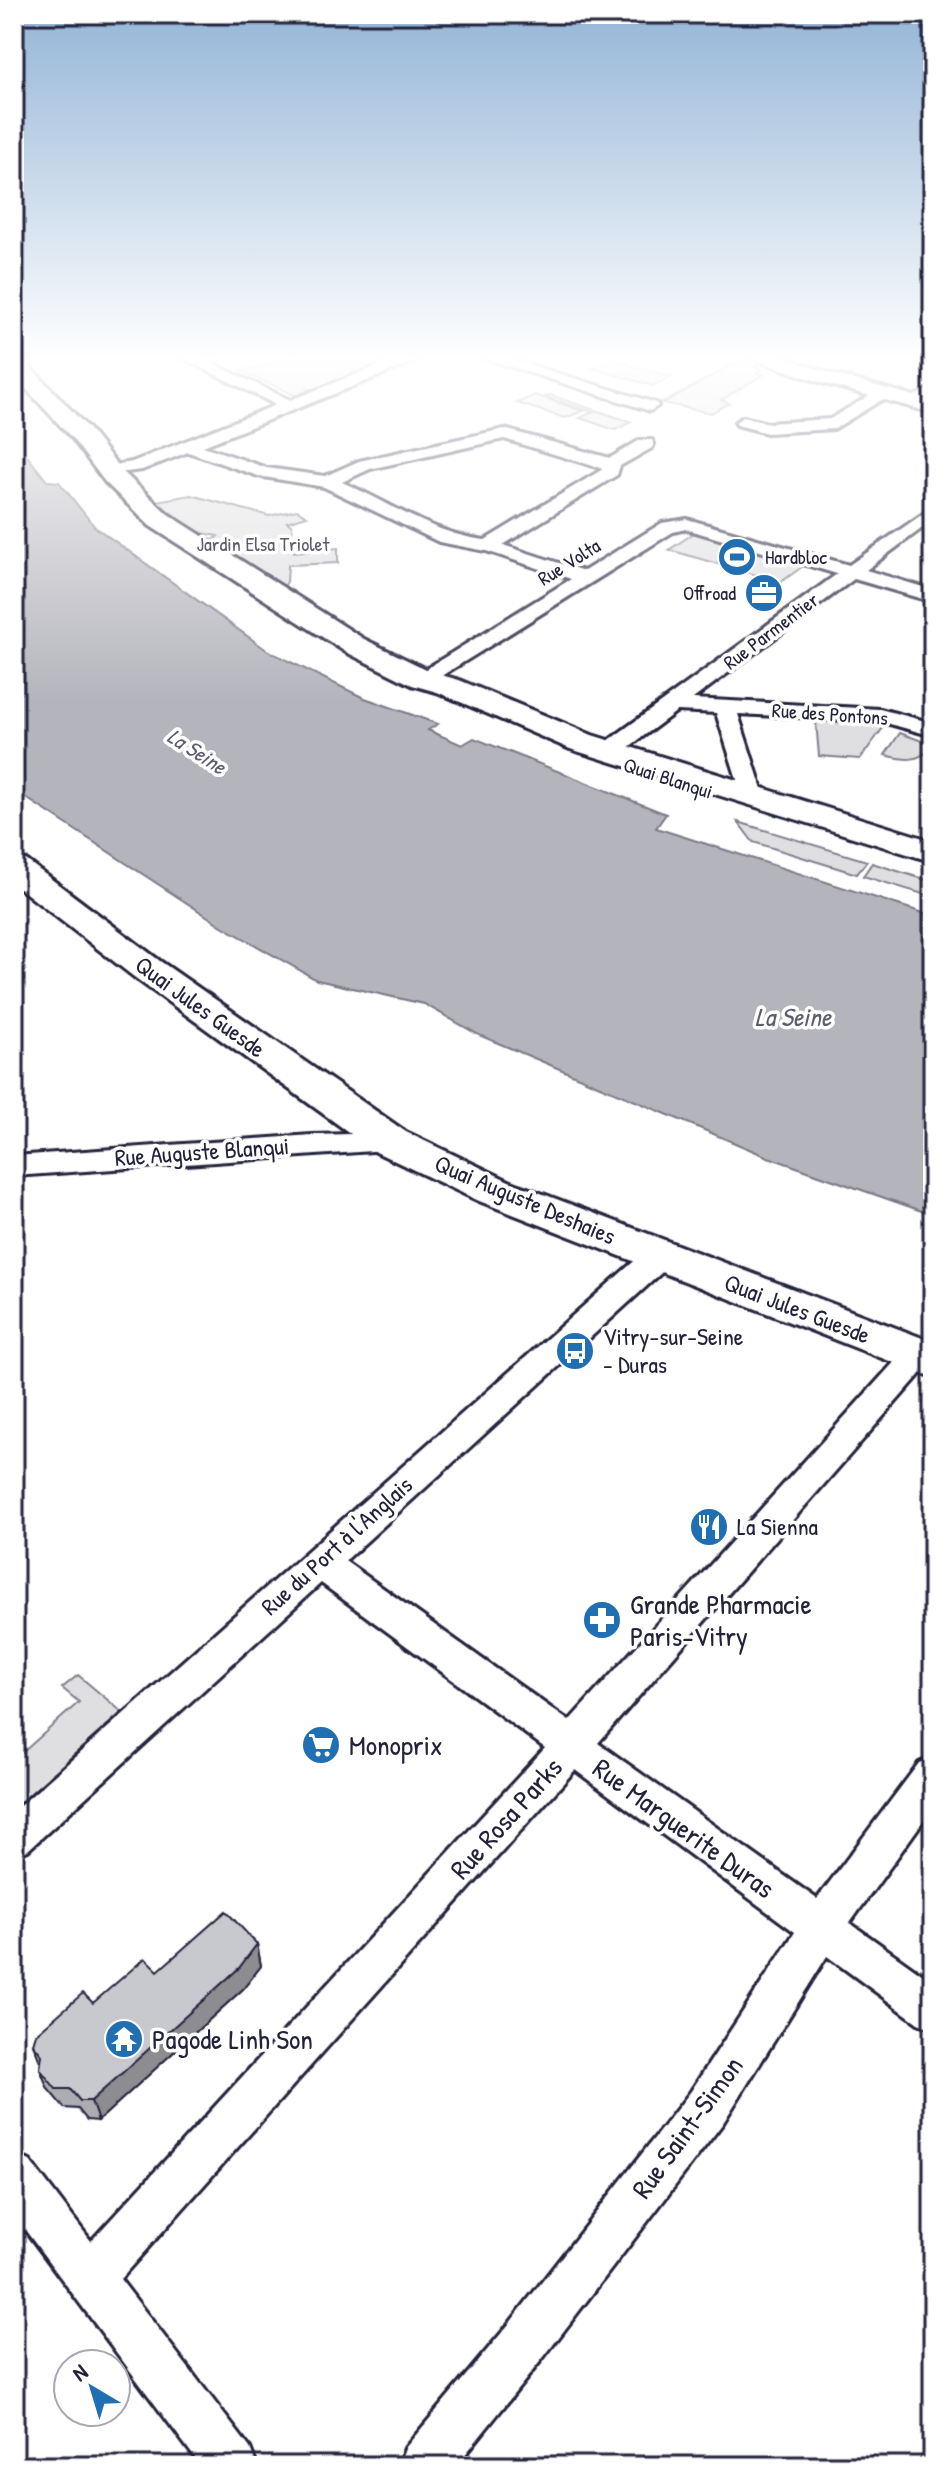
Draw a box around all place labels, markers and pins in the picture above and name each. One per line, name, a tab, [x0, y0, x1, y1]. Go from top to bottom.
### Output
sports icon: Hardbloc	[716, 536, 758, 578]
place label: Hardbloc	[765, 543, 827, 570]
office icon: Offroad	[743, 572, 785, 614]
place label: Offroad	[683, 579, 736, 606]
place label: Vitry-sur-Seine - Duras	[603, 1320, 744, 1380]
bus stop icon: Vitry-sur-Seine - Duras	[554, 1330, 596, 1372]
restaurant icon: La Sienna	[688, 1506, 730, 1548]
place label: La Sienna	[737, 1510, 818, 1542]
place label: Grande Pharmacie Paris-Vitry	[630, 1585, 812, 1655]
pharmacy icon: Grande Pharmacie Paris-Vitry	[581, 1599, 623, 1641]
supermarket icon: Monoprix	[300, 1724, 342, 1766]
place label: Monoprix	[349, 1726, 442, 1764]
temple icon: Pagode Linh Son	[103, 2018, 145, 2060]
place label: Pagode Linh Son	[152, 2020, 313, 2058]

